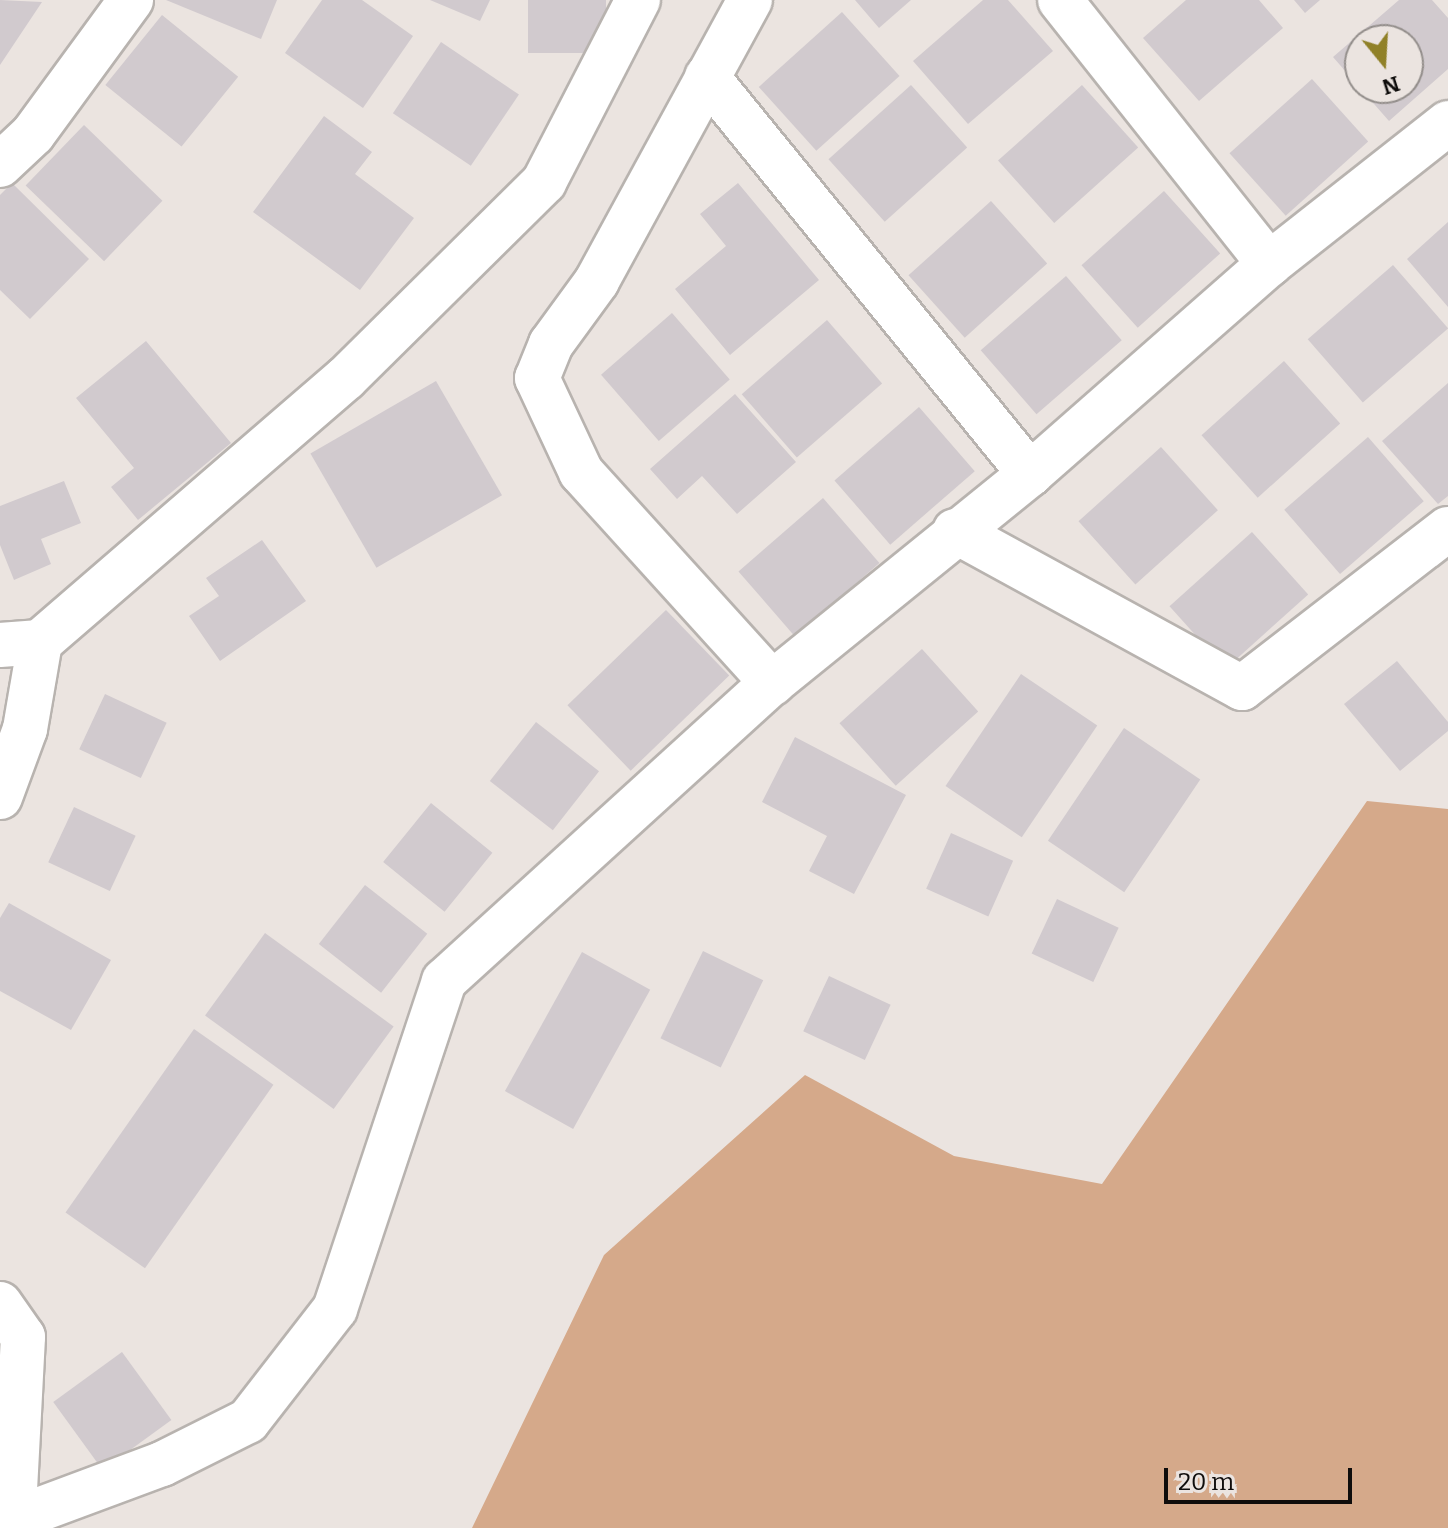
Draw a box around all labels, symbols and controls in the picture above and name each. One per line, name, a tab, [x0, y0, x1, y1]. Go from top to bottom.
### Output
north arrow	[1344, 24, 1424, 104]
text: N	[1379, 70, 1403, 101]
scale bar	[1168, 1452, 1356, 1502]
text: 20 m	[1178, 1468, 1234, 1496]

